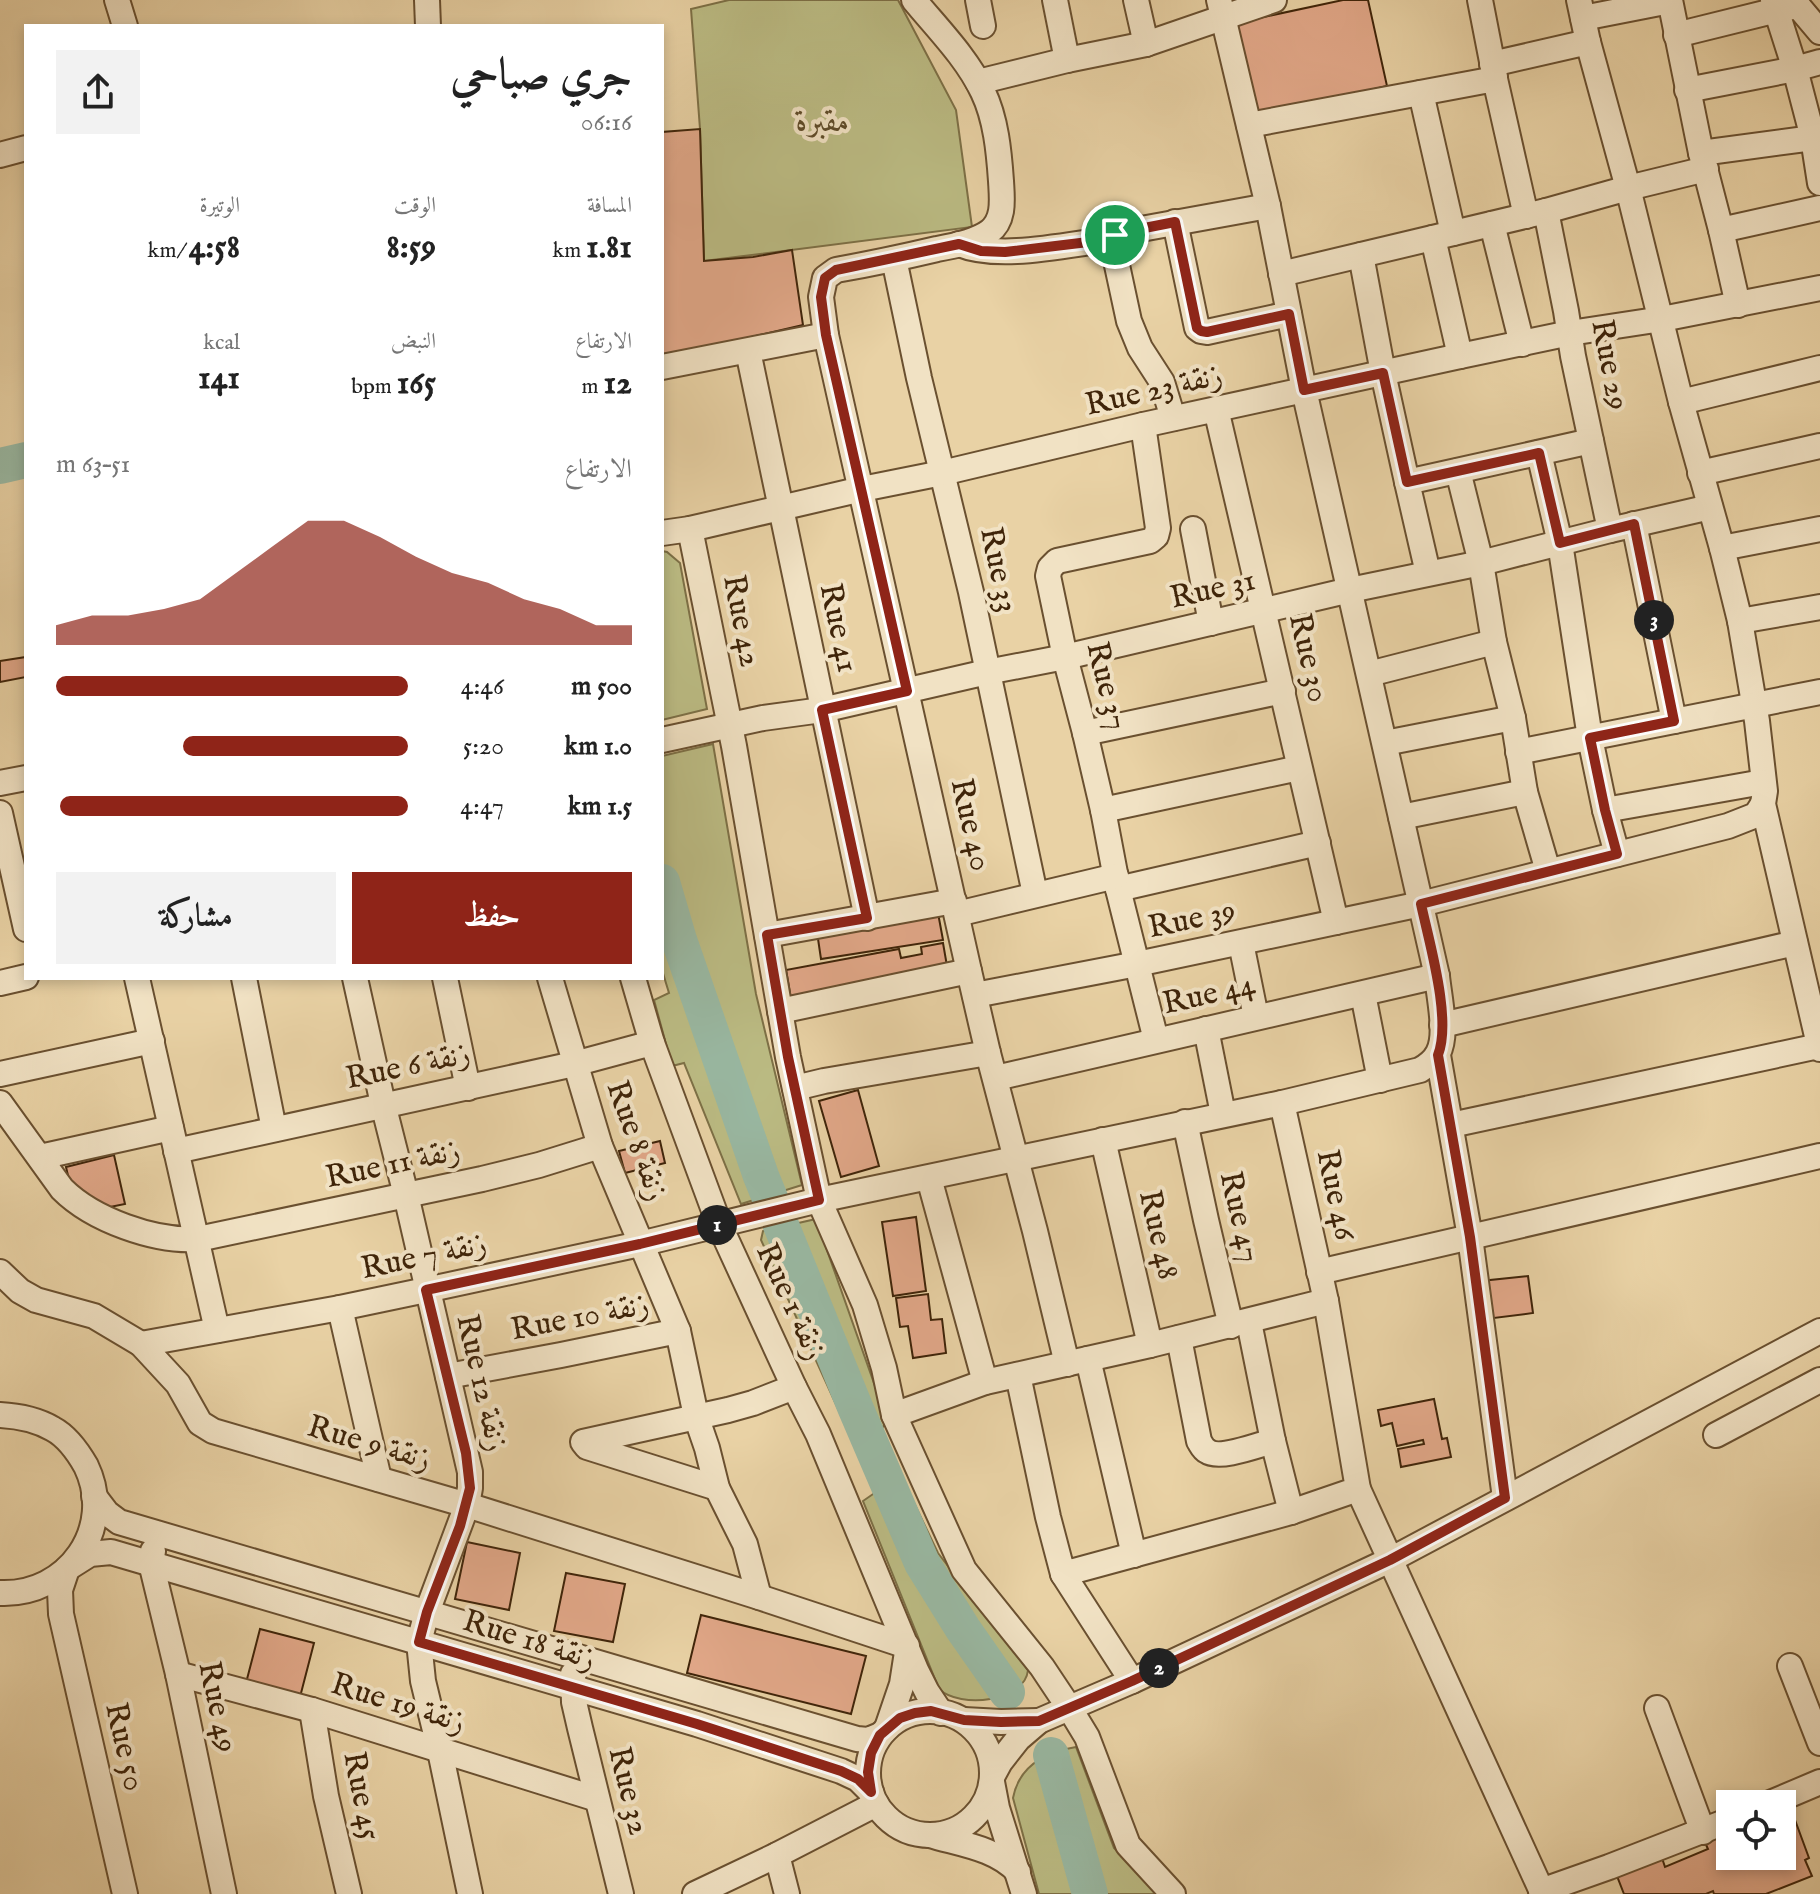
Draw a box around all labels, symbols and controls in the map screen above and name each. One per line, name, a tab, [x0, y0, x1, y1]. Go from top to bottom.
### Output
text: جري صباحي	[451, 48, 632, 104]
button: share	[56, 50, 140, 134]
park label: مقبرة	[794, 102, 850, 143]
text: 06:16	[581, 106, 632, 139]
text: الوتيرة	[199, 192, 240, 220]
text: الوقت	[394, 192, 436, 220]
text: المسافة	[587, 192, 632, 220]
pin	[1081, 201, 1149, 269]
icon: arrive	[1093, 213, 1137, 257]
text: 4:58	[189, 226, 240, 269]
text: 8:59	[387, 226, 436, 269]
text: 1.81	[586, 226, 632, 269]
text: /km	[148, 237, 189, 265]
text: km	[552, 237, 586, 265]
street label: Rue 29	[1580, 316, 1638, 414]
text: النبض	[391, 328, 436, 356]
text: الارتفاع	[575, 328, 632, 356]
text: kcal	[203, 329, 240, 357]
street label: Rue 23 زنقة	[1081, 355, 1227, 427]
text: 141	[198, 357, 240, 400]
text: 165	[397, 362, 436, 405]
text: 12	[603, 362, 632, 405]
text: bpm	[351, 373, 397, 401]
text: m	[582, 373, 603, 401]
text: 51–63 m	[56, 448, 130, 481]
text: الارتفاع	[565, 453, 632, 486]
street label: Rue 33	[969, 524, 1027, 616]
street label: Rue 31	[1166, 560, 1260, 620]
street label: Rue 42	[712, 571, 770, 671]
street label: Rue 41	[809, 580, 867, 676]
pin: 3	[1634, 600, 1674, 640]
text: 3	[1650, 606, 1658, 634]
street label: Rue 30	[1278, 609, 1338, 707]
street label: Rue 37	[1075, 638, 1137, 734]
text: 4:46	[461, 670, 504, 703]
text: 500 m	[571, 670, 632, 703]
text: 5:20	[463, 730, 504, 763]
text: 1.0 km	[564, 730, 632, 763]
street label: Rue 40	[939, 775, 1001, 875]
text: 4:47	[460, 790, 504, 823]
text: 1.5 km	[568, 790, 632, 823]
button: مشاركة	[56, 872, 336, 964]
button: حفظ	[352, 872, 632, 964]
street label: Rue 39	[1145, 891, 1239, 949]
street label: Rue 44	[1159, 964, 1260, 1026]
street label: Rue 6 زنقة	[342, 1034, 474, 1100]
street label: Rue 8 زنقة	[595, 1075, 677, 1207]
street label: Rue 11 زنقة	[322, 1131, 464, 1199]
street label: Rue 46	[1305, 1146, 1365, 1245]
street label: Rue 47	[1209, 1168, 1269, 1266]
street label: Rue 48	[1128, 1186, 1188, 1284]
pin: 1	[697, 1205, 737, 1245]
text: 1	[713, 1211, 721, 1239]
street label: Rue 7 زنقة	[357, 1224, 491, 1290]
street label: Rue 1 زنقة	[745, 1237, 835, 1367]
street label: Rue 10 زنقة	[507, 1285, 653, 1351]
street label: Rue 12 زنقة	[445, 1310, 517, 1456]
street label: Rue 9 زنقة	[303, 1407, 435, 1481]
street label: Rue 18 زنقة	[458, 1601, 600, 1681]
pin: 2	[1139, 1648, 1179, 1688]
text: 2	[1154, 1654, 1164, 1682]
street label: Rue 49	[187, 1658, 247, 1756]
street label: Rue 19 زنقة	[326, 1664, 470, 1744]
street label: Rue 50	[94, 1699, 154, 1795]
street label: Rue 32	[597, 1743, 659, 1839]
street label: Rue 45	[332, 1748, 390, 1844]
map controls	[1716, 1790, 1796, 1870]
button: locate	[1716, 1790, 1796, 1870]

